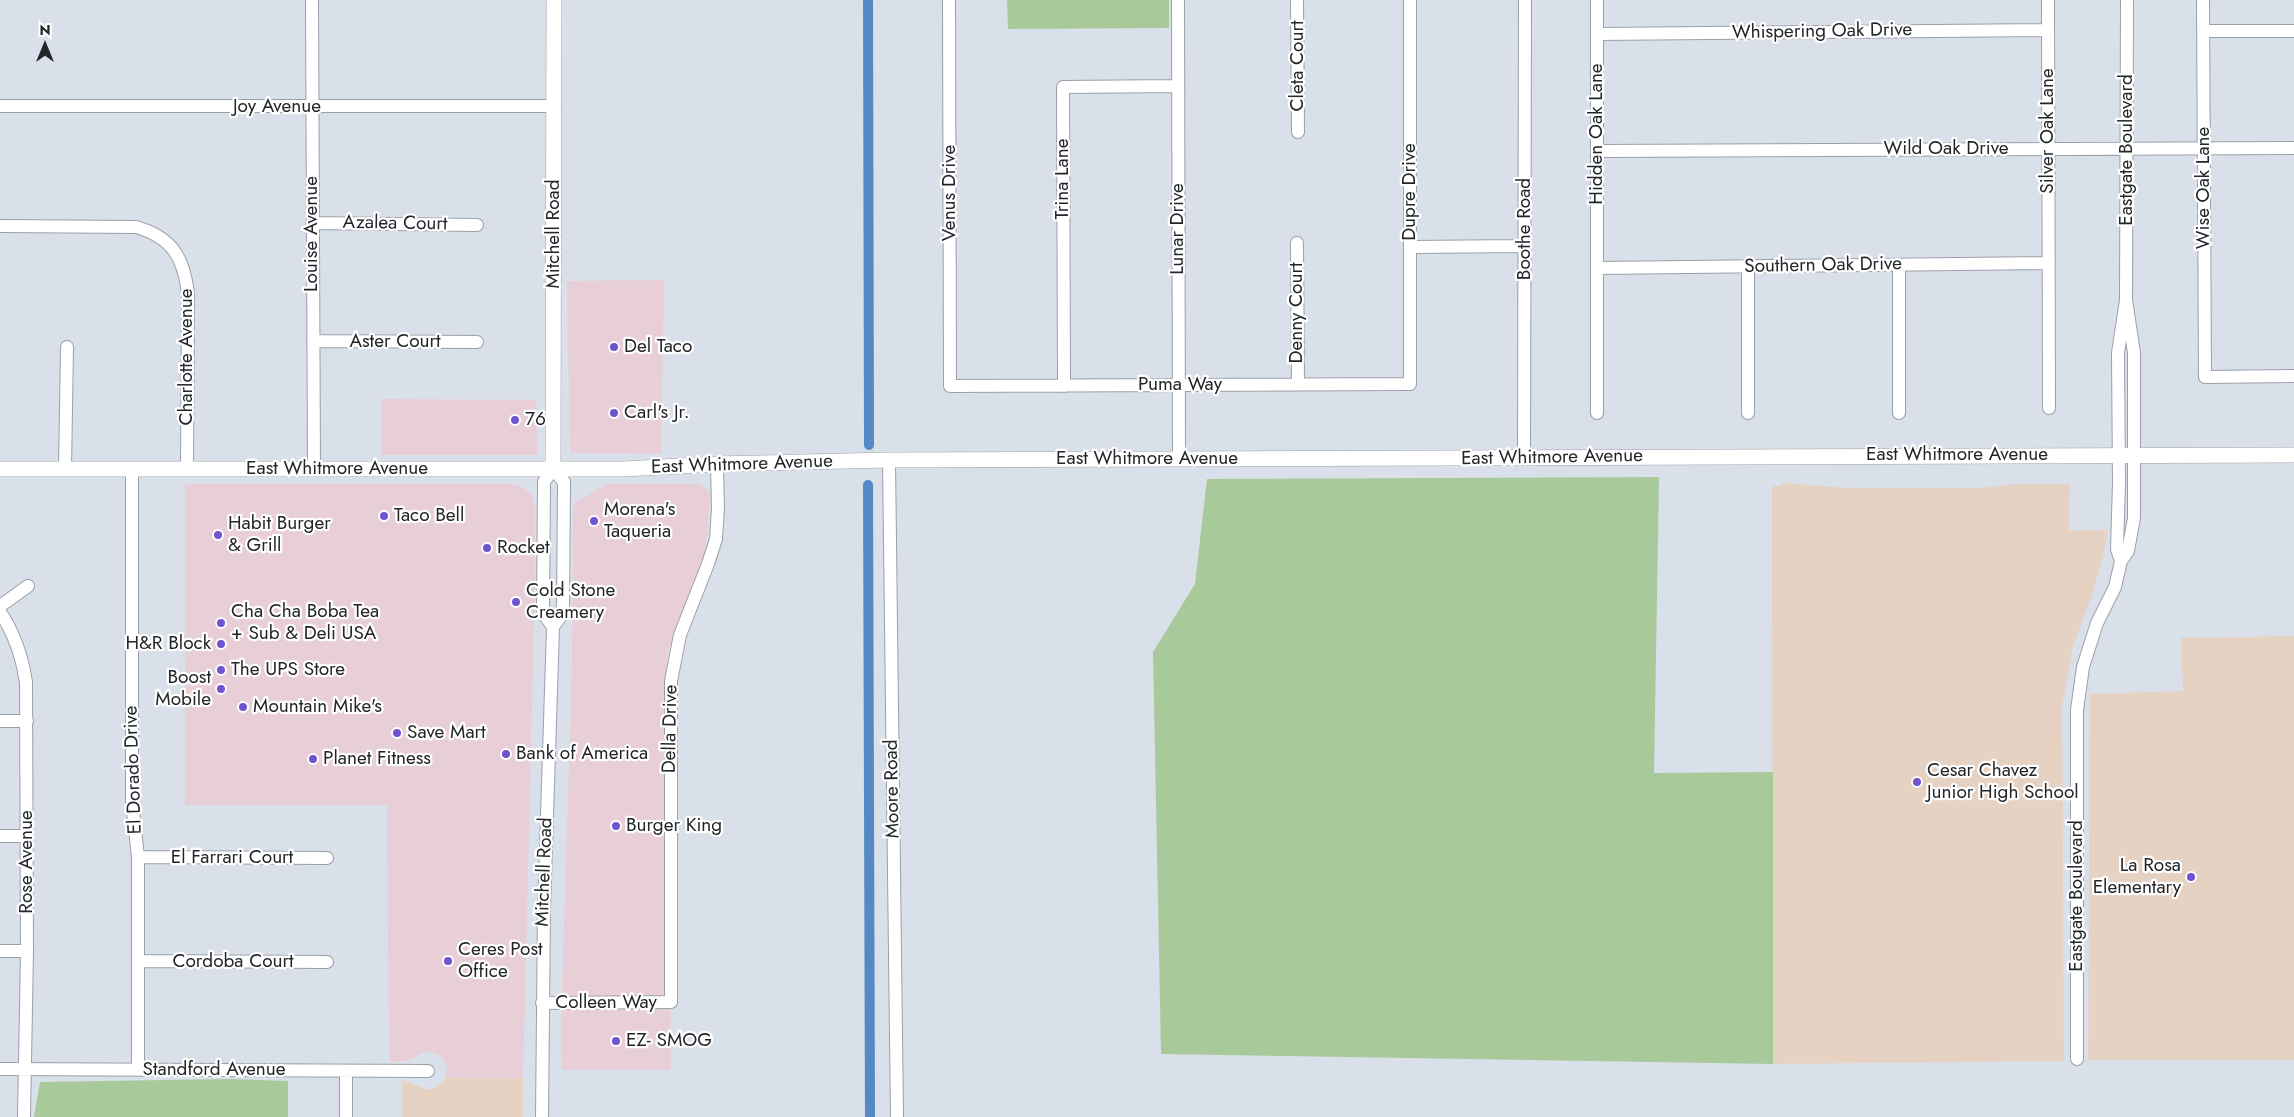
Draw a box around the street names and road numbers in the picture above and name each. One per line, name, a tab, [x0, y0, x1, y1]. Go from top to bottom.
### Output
street label: Whispering Oak Drive	[1732, 19, 1912, 45]
street label: Cleta Court	[1287, 20, 1309, 112]
street label: Hidden Oak Lane	[1586, 63, 1608, 205]
street label: Silver Oak Lane	[2037, 68, 2059, 194]
street label: Eastgate Boulevard	[2116, 74, 2138, 226]
street label: Joy Avenue	[233, 96, 321, 118]
street label: Wise Oak Lane	[2193, 127, 2215, 249]
street label: Trina Lane	[1052, 138, 1074, 220]
street label: Wild Oak Drive	[1883, 138, 2009, 160]
street label: Dupre Drive	[1399, 143, 1421, 241]
street label: Venus Drive	[939, 145, 961, 241]
street label: Louise Avenue	[301, 176, 323, 292]
street label: Boothe Road	[1514, 178, 1536, 280]
street label: Mitchell Road	[543, 179, 565, 289]
street label: Lunar Drive	[1167, 183, 1189, 275]
street label: Azalea Court	[342, 212, 448, 236]
street label: Southern Oak Drive	[1744, 253, 1902, 279]
street label: Denny Court	[1286, 262, 1308, 364]
street label: Charlotte Avenue	[176, 288, 198, 426]
street label: Aster Court	[349, 331, 441, 353]
street label: Puma Way	[1138, 374, 1222, 396]
street label: East Whitmore Avenue	[1866, 444, 2048, 466]
street label: East Whitmore Avenue	[1461, 445, 1643, 471]
street label: East Whitmore Avenue	[1056, 448, 1238, 470]
street label: East Whitmore Avenue	[651, 450, 833, 480]
street label: East Whitmore Avenue	[246, 458, 428, 480]
street label: Della Drive	[659, 685, 683, 773]
street label: El Dorado Drive	[120, 705, 148, 835]
street label: Moore Road	[881, 739, 905, 839]
street label: Rose Avenue	[16, 810, 38, 914]
street label: Mitchell Road	[532, 817, 558, 927]
street label: Eastgate Boulevard	[2066, 820, 2088, 972]
street label: El Farrari Court	[171, 847, 293, 869]
street label: Cordoba Court	[172, 951, 294, 973]
street label: Colleen Way	[555, 992, 657, 1014]
street label: Standford Avenue	[143, 1059, 285, 1081]

